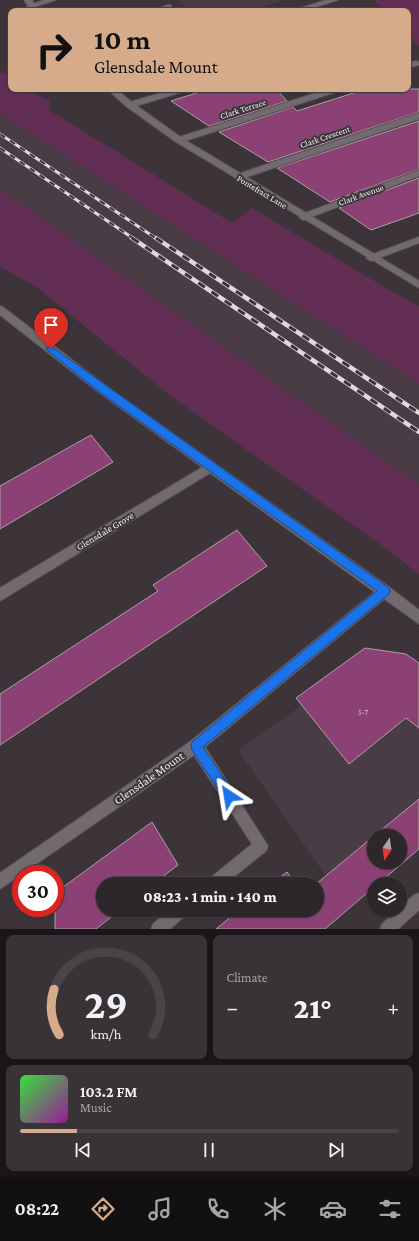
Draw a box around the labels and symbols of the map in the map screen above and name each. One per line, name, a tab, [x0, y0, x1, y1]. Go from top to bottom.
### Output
street label: Clark Terrace	[219, 97, 267, 121]
street label: Clark Crescent	[299, 123, 352, 150]
street label: Pontefract Lane	[235, 173, 289, 211]
street label: Clark Avenue	[337, 182, 385, 208]
pin	[34, 308, 68, 349]
street label: Glensdale Grove	[74, 509, 136, 552]
house number: 5-7	[358, 708, 368, 717]
street label: Glensdale Mount	[111, 748, 188, 807]
position arrow	[208, 775, 250, 817]
north arrow	[367, 829, 407, 869]
speed limit sign: 30	[12, 865, 64, 917]

